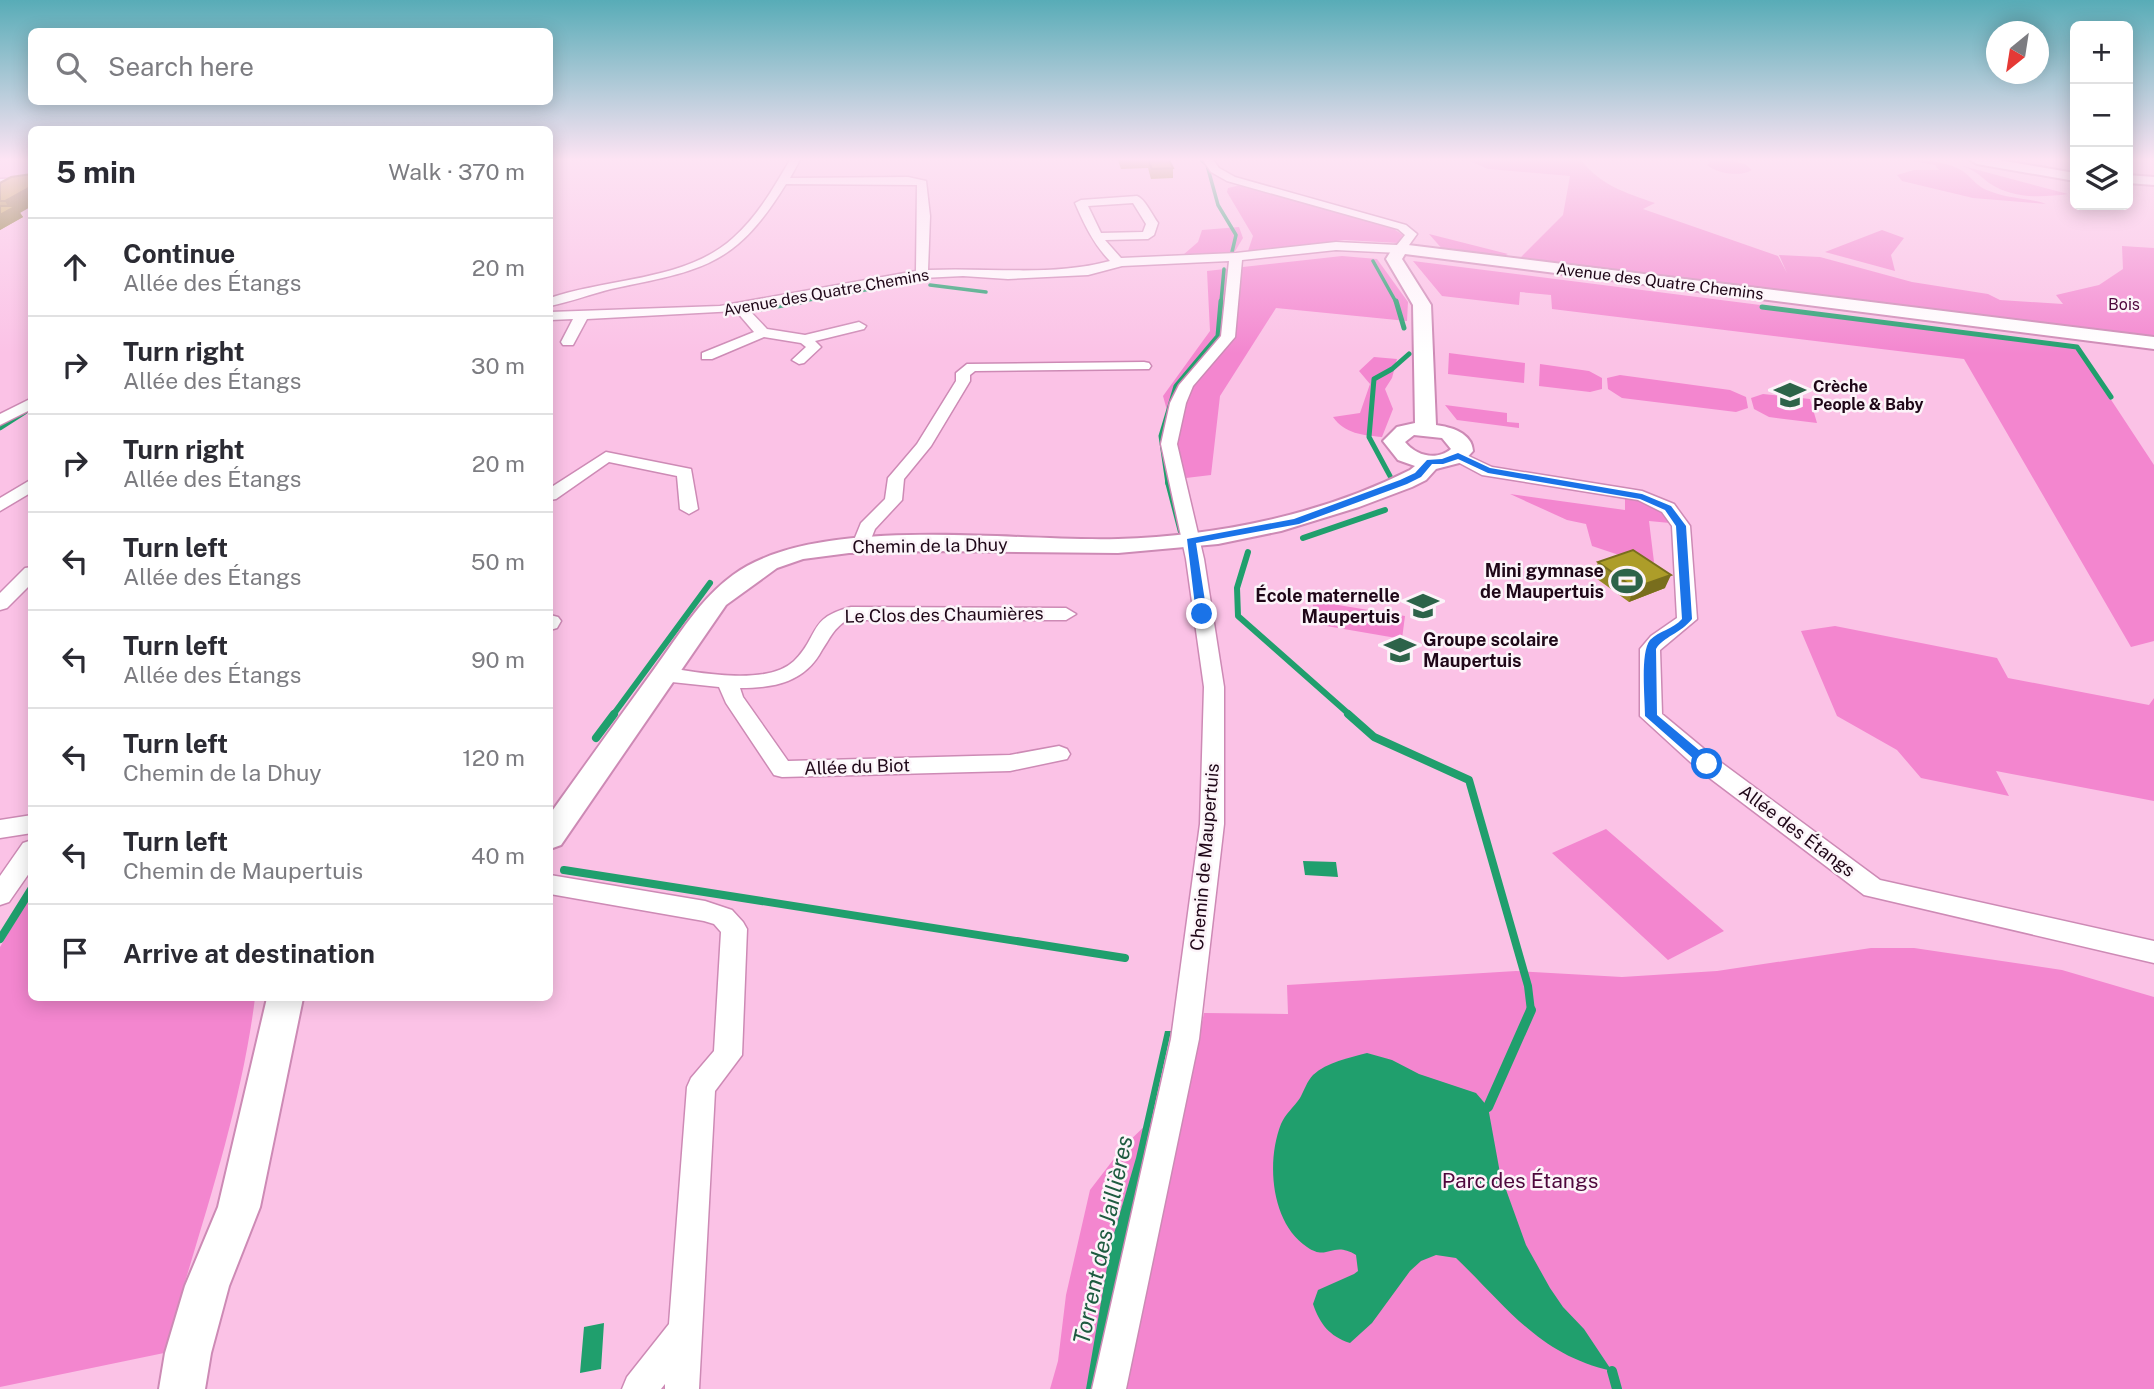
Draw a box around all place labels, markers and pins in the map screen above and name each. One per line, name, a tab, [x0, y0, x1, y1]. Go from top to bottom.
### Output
place label: Crèche People & Baby	[1813, 377, 1924, 414]
school or university icon: Crèche People & Baby	[1773, 378, 1807, 412]
place label: Mini gymnase de Maupertuis	[1480, 560, 1604, 602]
sports icon: Mini gymnase de Maupertuis	[1610, 564, 1644, 598]
place label: École maternelle Maupertuis	[1255, 584, 1400, 627]
school or university icon: École maternelle Maupertuis	[1406, 589, 1440, 623]
place label: Groupe scolaire Maupertuis	[1423, 629, 1559, 671]
school or university icon: Groupe scolaire Maupertuis	[1383, 633, 1417, 667]

